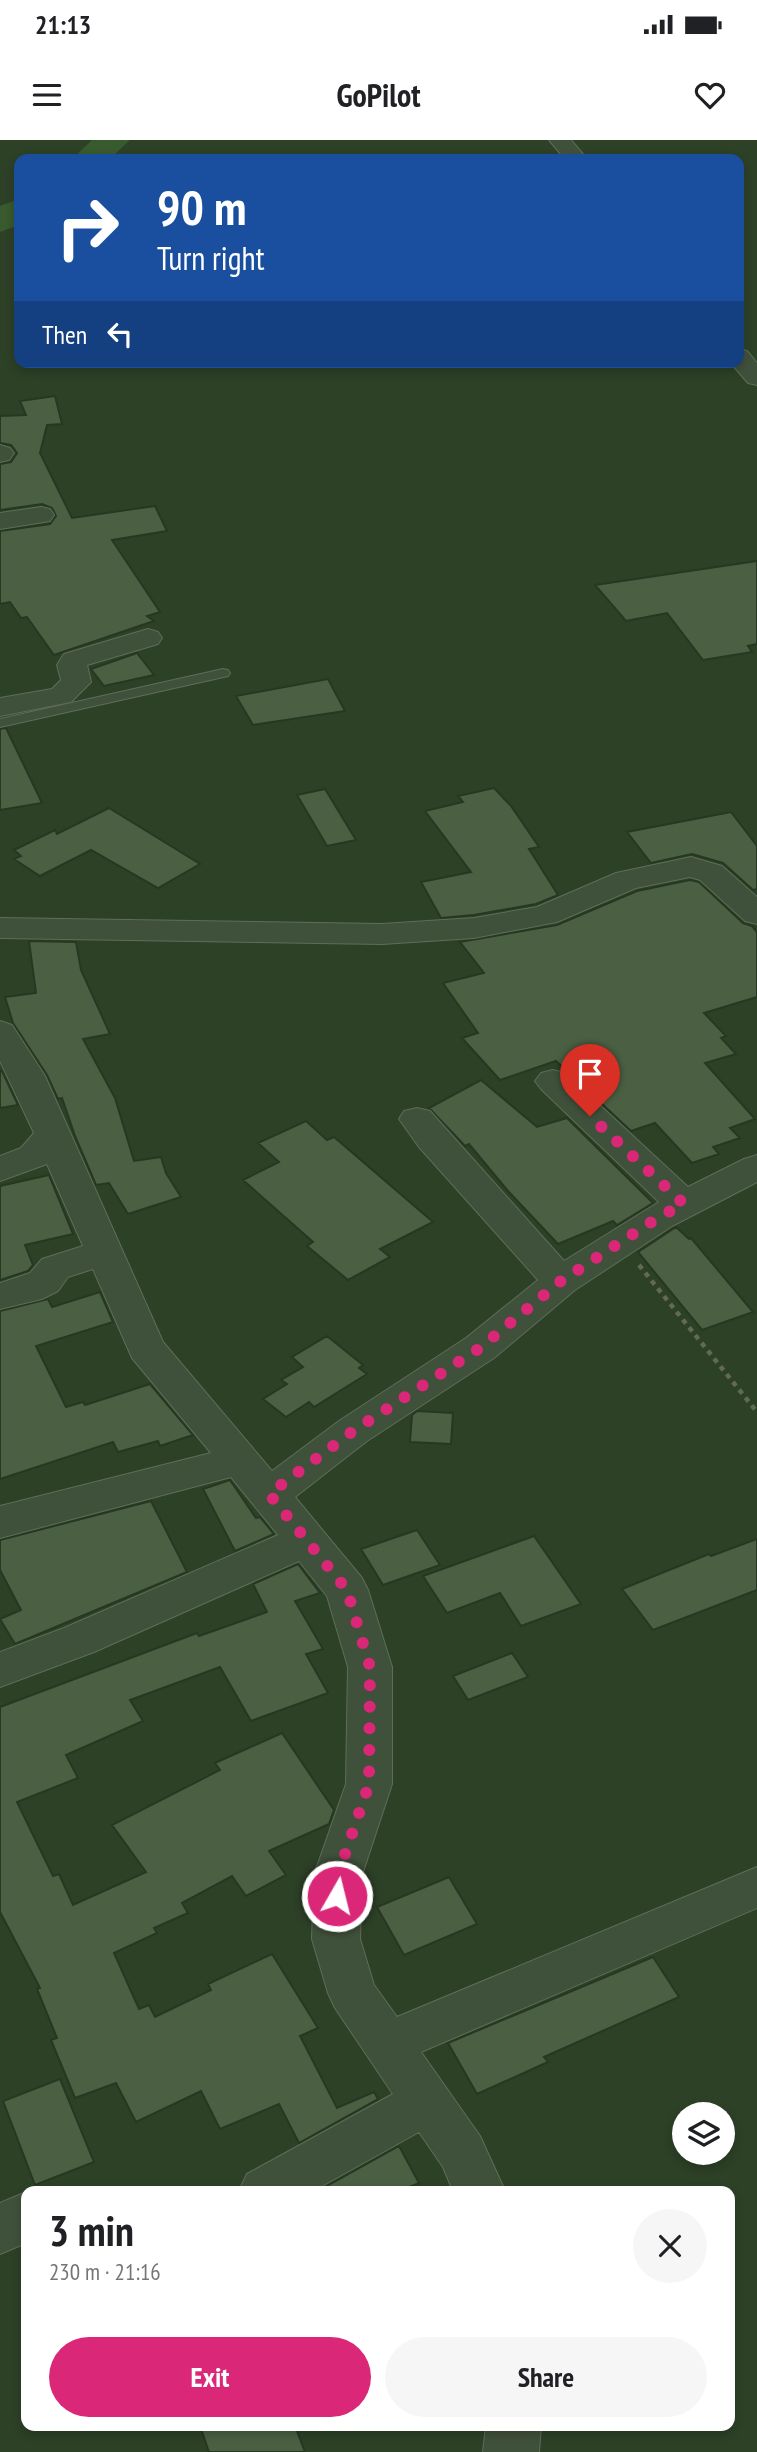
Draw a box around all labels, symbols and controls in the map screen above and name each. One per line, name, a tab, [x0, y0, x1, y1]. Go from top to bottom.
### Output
text: 21:13	[35, 8, 91, 41]
text: GoPilot	[336, 74, 421, 116]
icon: menu	[28, 76, 66, 114]
icon: heart	[691, 76, 729, 114]
text: 90 m	[157, 175, 246, 239]
icon: right	[42, 182, 133, 273]
text: Turn right	[157, 237, 265, 279]
icon: left	[101, 315, 139, 353]
text: Then	[42, 318, 87, 351]
pin	[560, 1044, 620, 1116]
icon: arrive	[571, 1055, 609, 1093]
position arrow	[300, 1859, 374, 1933]
map controls	[672, 2102, 735, 2165]
button: layers	[672, 2102, 735, 2165]
text: 3 min	[49, 2203, 134, 2258]
button: close	[633, 2209, 707, 2283]
text: 230 m · 21:16	[49, 2257, 161, 2286]
button: Exit	[49, 2337, 371, 2417]
button: Share	[385, 2337, 707, 2417]

